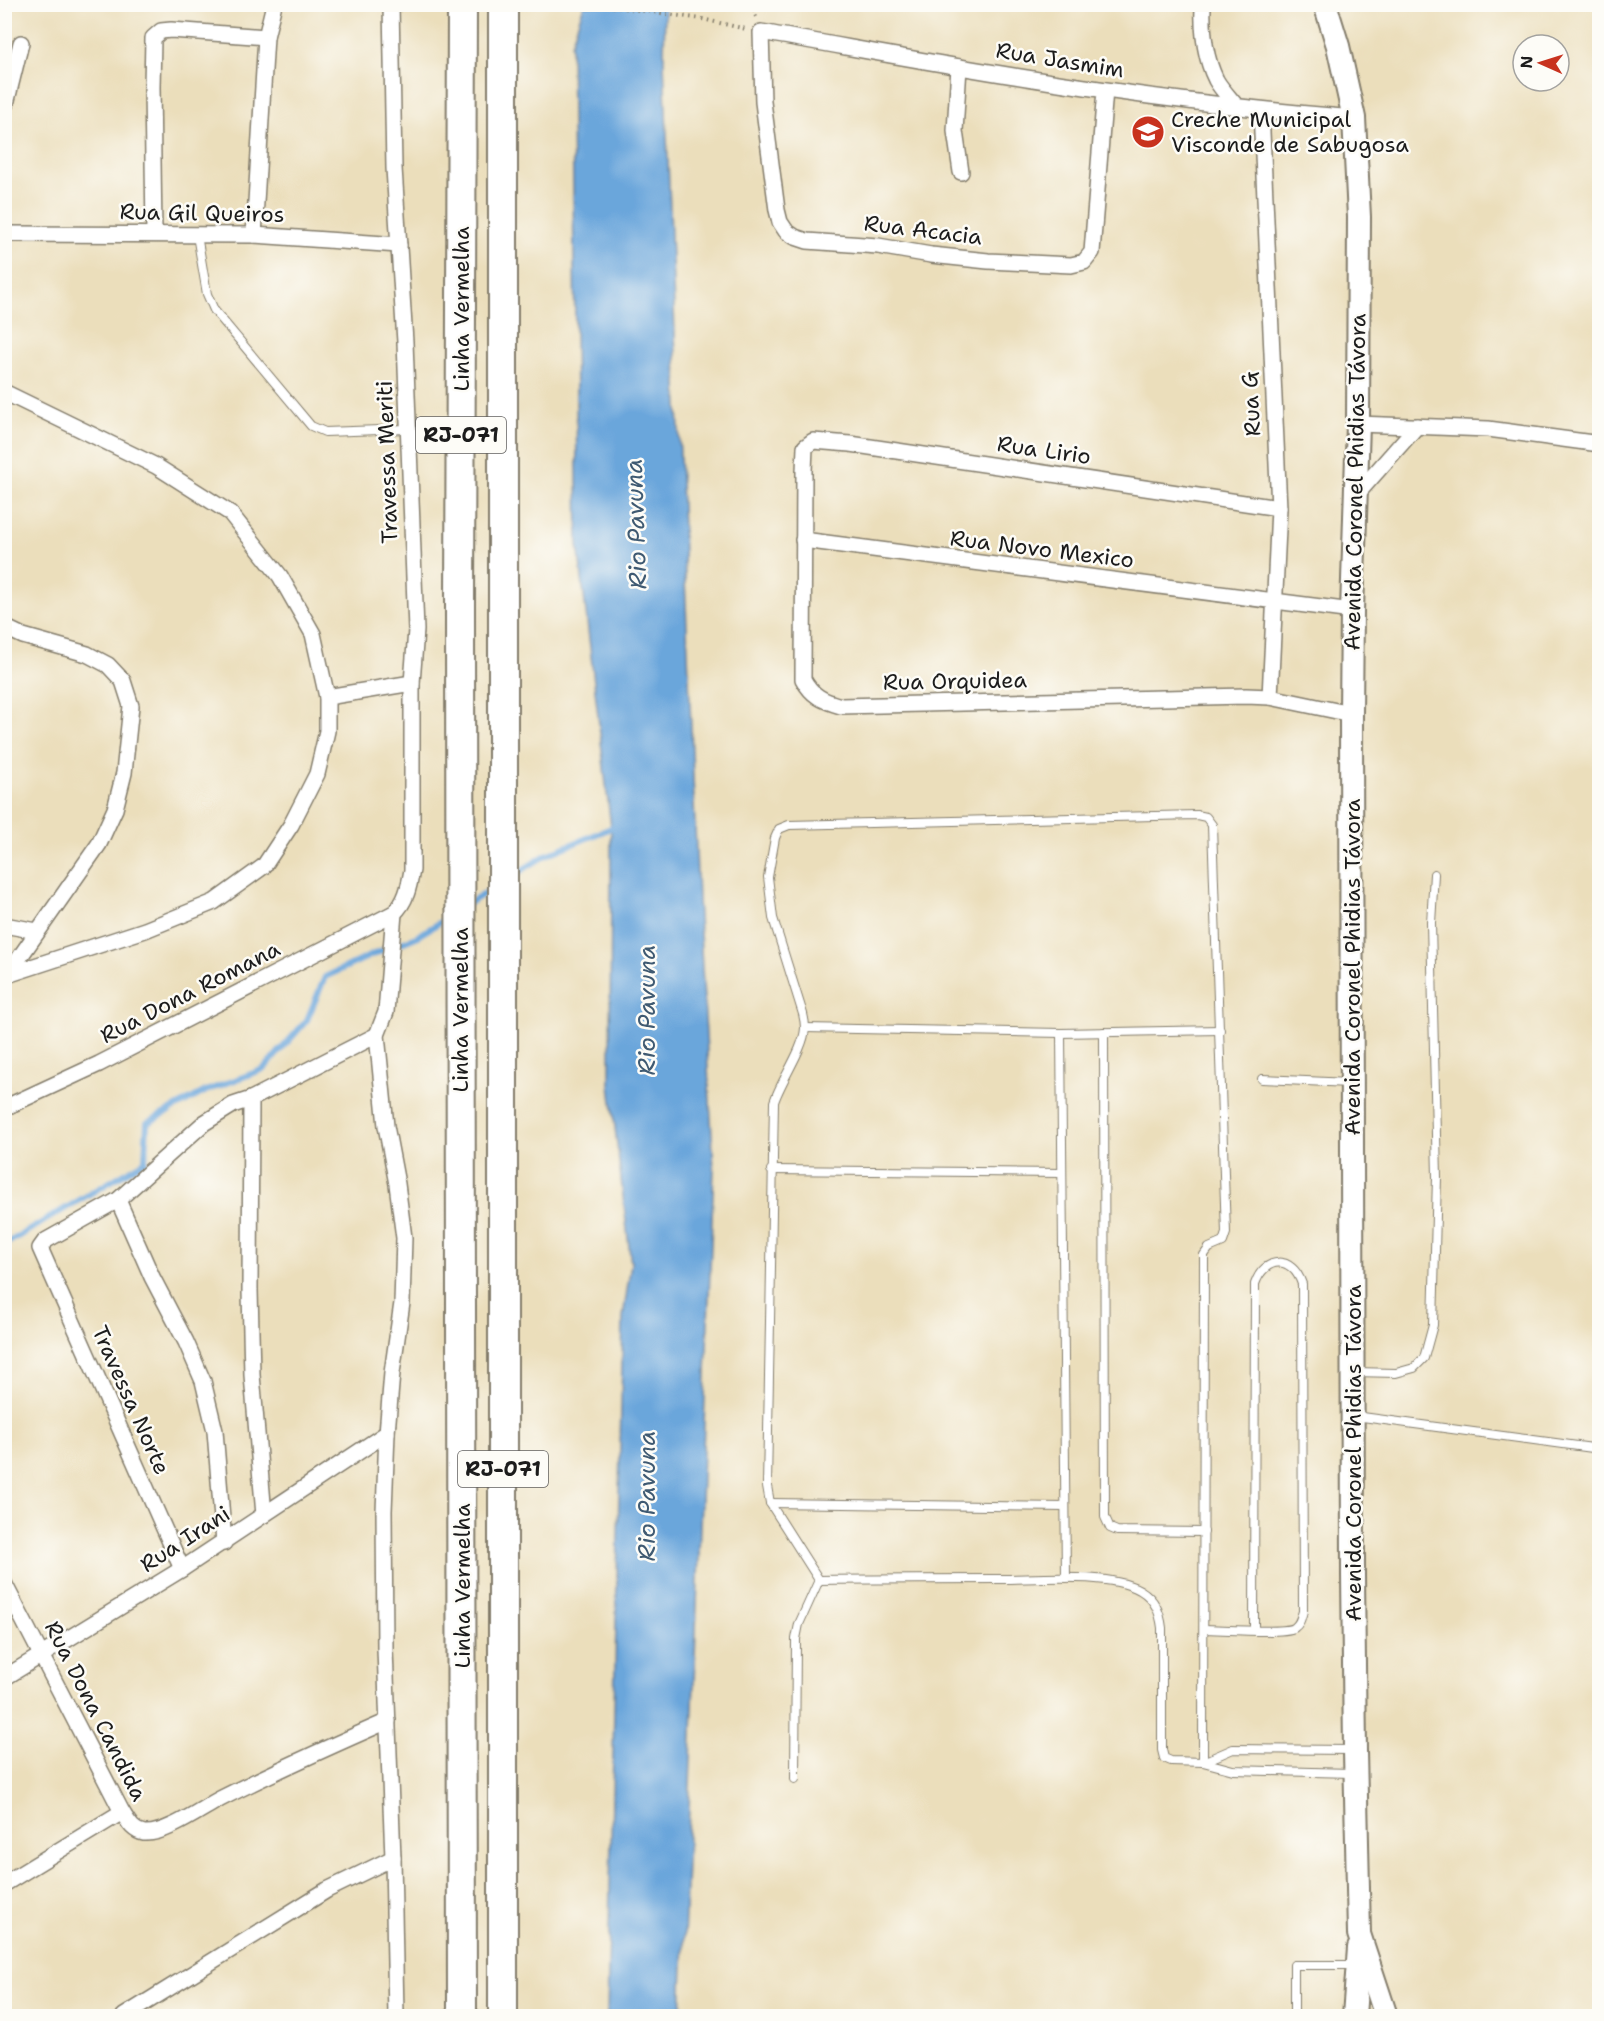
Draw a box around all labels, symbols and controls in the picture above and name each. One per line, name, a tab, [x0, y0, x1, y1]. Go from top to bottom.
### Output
north arrow	[1511, 33, 1571, 93]
street label: Rua Jasmim	[994, 36, 1126, 84]
text: N	[1516, 55, 1537, 69]
place label: Creche Municipal Visconde de Sabugosa	[1171, 105, 1409, 159]
school or university icon: Creche Municipal Visconde de Sabugosa	[1130, 114, 1166, 150]
street label: Rua Gil Queiros	[119, 197, 285, 229]
street label: Rua Acacia	[862, 208, 984, 252]
street label: Linha Vermelha	[447, 226, 476, 392]
street label: Avenida Coronel Phidias Távora	[1338, 313, 1372, 651]
street label: Rua G	[1235, 370, 1267, 437]
street label: Travessa Meriti	[370, 380, 404, 544]
road number: RJ-071	[416, 417, 506, 453]
street label: Rua Lirio	[995, 429, 1093, 471]
water label: Rio Pavuna	[618, 458, 654, 590]
street label: Rua Novo Mexico	[948, 523, 1136, 575]
street label: Rua Orquidea	[883, 665, 1028, 697]
street label: Avenida Coronel Phidias Távora	[1338, 798, 1367, 1136]
street label: Linha Vermelha	[446, 927, 475, 1093]
street label: Rua Dona Romana	[95, 934, 285, 1050]
water label: Rio Pavuna	[631, 945, 663, 1075]
street label: Avenida Coronel Phidias Távora	[1339, 1284, 1368, 1622]
street label: Travessa Norte	[85, 1321, 177, 1479]
water label: Rio Pavuna	[631, 1431, 663, 1561]
road number: RJ-071	[458, 1451, 548, 1487]
street label: Rua Irani	[134, 1499, 236, 1579]
street label: Linha Vermelha	[448, 1503, 477, 1669]
street label: Rua Dona Candida	[38, 1616, 154, 1806]

